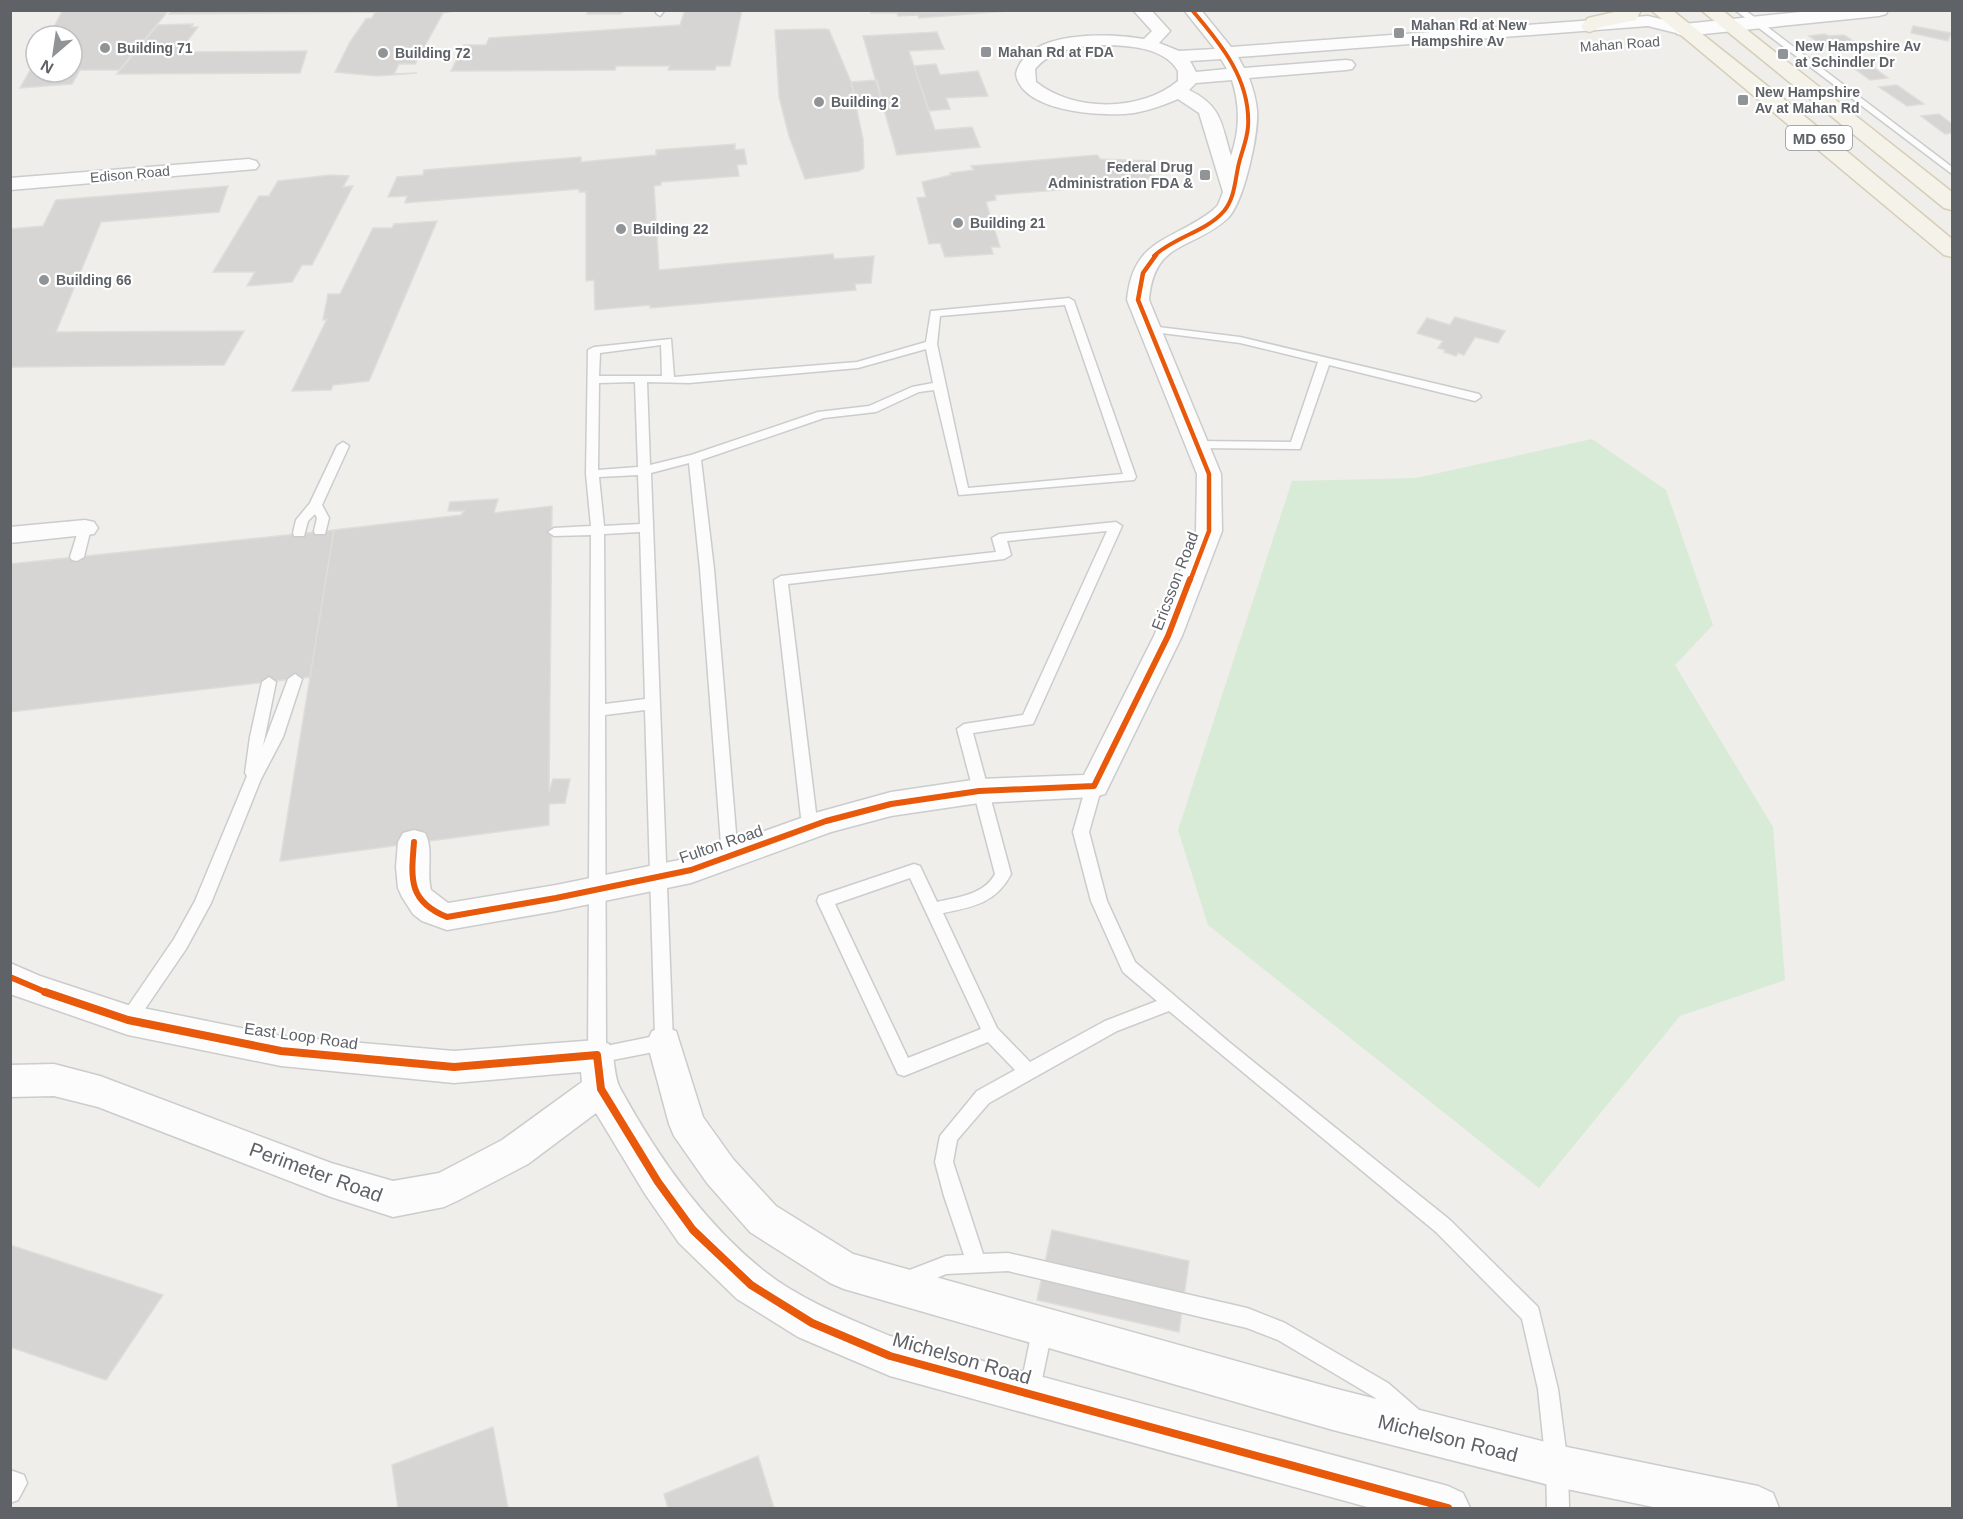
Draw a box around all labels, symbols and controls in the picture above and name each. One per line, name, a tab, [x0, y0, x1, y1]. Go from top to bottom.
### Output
place label: Mahan Rd at New Hampshire Av	[1411, 17, 1527, 49]
north arrow	[24, 24, 84, 84]
marker: Mahan Rd at New Hampshire Av	[1392, 26, 1406, 40]
street label: Mahan Road	[1579, 33, 1661, 55]
place label: New Hampshire Av at Schindler Dr	[1795, 38, 1921, 70]
place label: Building 71	[117, 40, 193, 56]
marker: Building 71	[98, 41, 112, 55]
place label: Mahan Rd at FDA	[998, 44, 1114, 60]
place label: Building 72	[395, 45, 471, 61]
marker: Mahan Rd at FDA	[979, 45, 993, 59]
marker: Building 72	[376, 46, 390, 60]
marker: New Hampshire Av at Schindler Dr	[1776, 47, 1790, 61]
text: N	[38, 56, 56, 77]
place label: New Hampshire Av at Mahan Rd	[1755, 84, 1860, 116]
marker: New Hampshire Av at Mahan Rd	[1736, 93, 1750, 107]
place label: Building 2	[831, 94, 899, 110]
marker: Building 2	[812, 95, 826, 109]
road number: MD 650	[1786, 126, 1852, 150]
place label: Federal Drug Administration FDA &	[1048, 159, 1193, 191]
street label: Edison Road	[89, 163, 171, 185]
marker: Federal Drug Administration FDA &	[1198, 168, 1212, 182]
place label: Building 21	[970, 215, 1046, 231]
marker: Building 21	[951, 216, 965, 230]
place label: Building 22	[633, 221, 709, 237]
marker: Building 22	[614, 222, 628, 236]
place label: Building 66	[56, 272, 132, 288]
marker: Building 66	[37, 273, 51, 287]
street label: Ericsson Road	[1148, 529, 1202, 633]
street label: Fulton Road	[677, 822, 765, 866]
street label: East Loop Road	[243, 1020, 359, 1052]
street label: Perimeter Road	[246, 1138, 386, 1206]
street label: Michelson Road	[890, 1328, 1034, 1388]
street label: Michelson Road	[1376, 1410, 1520, 1466]

